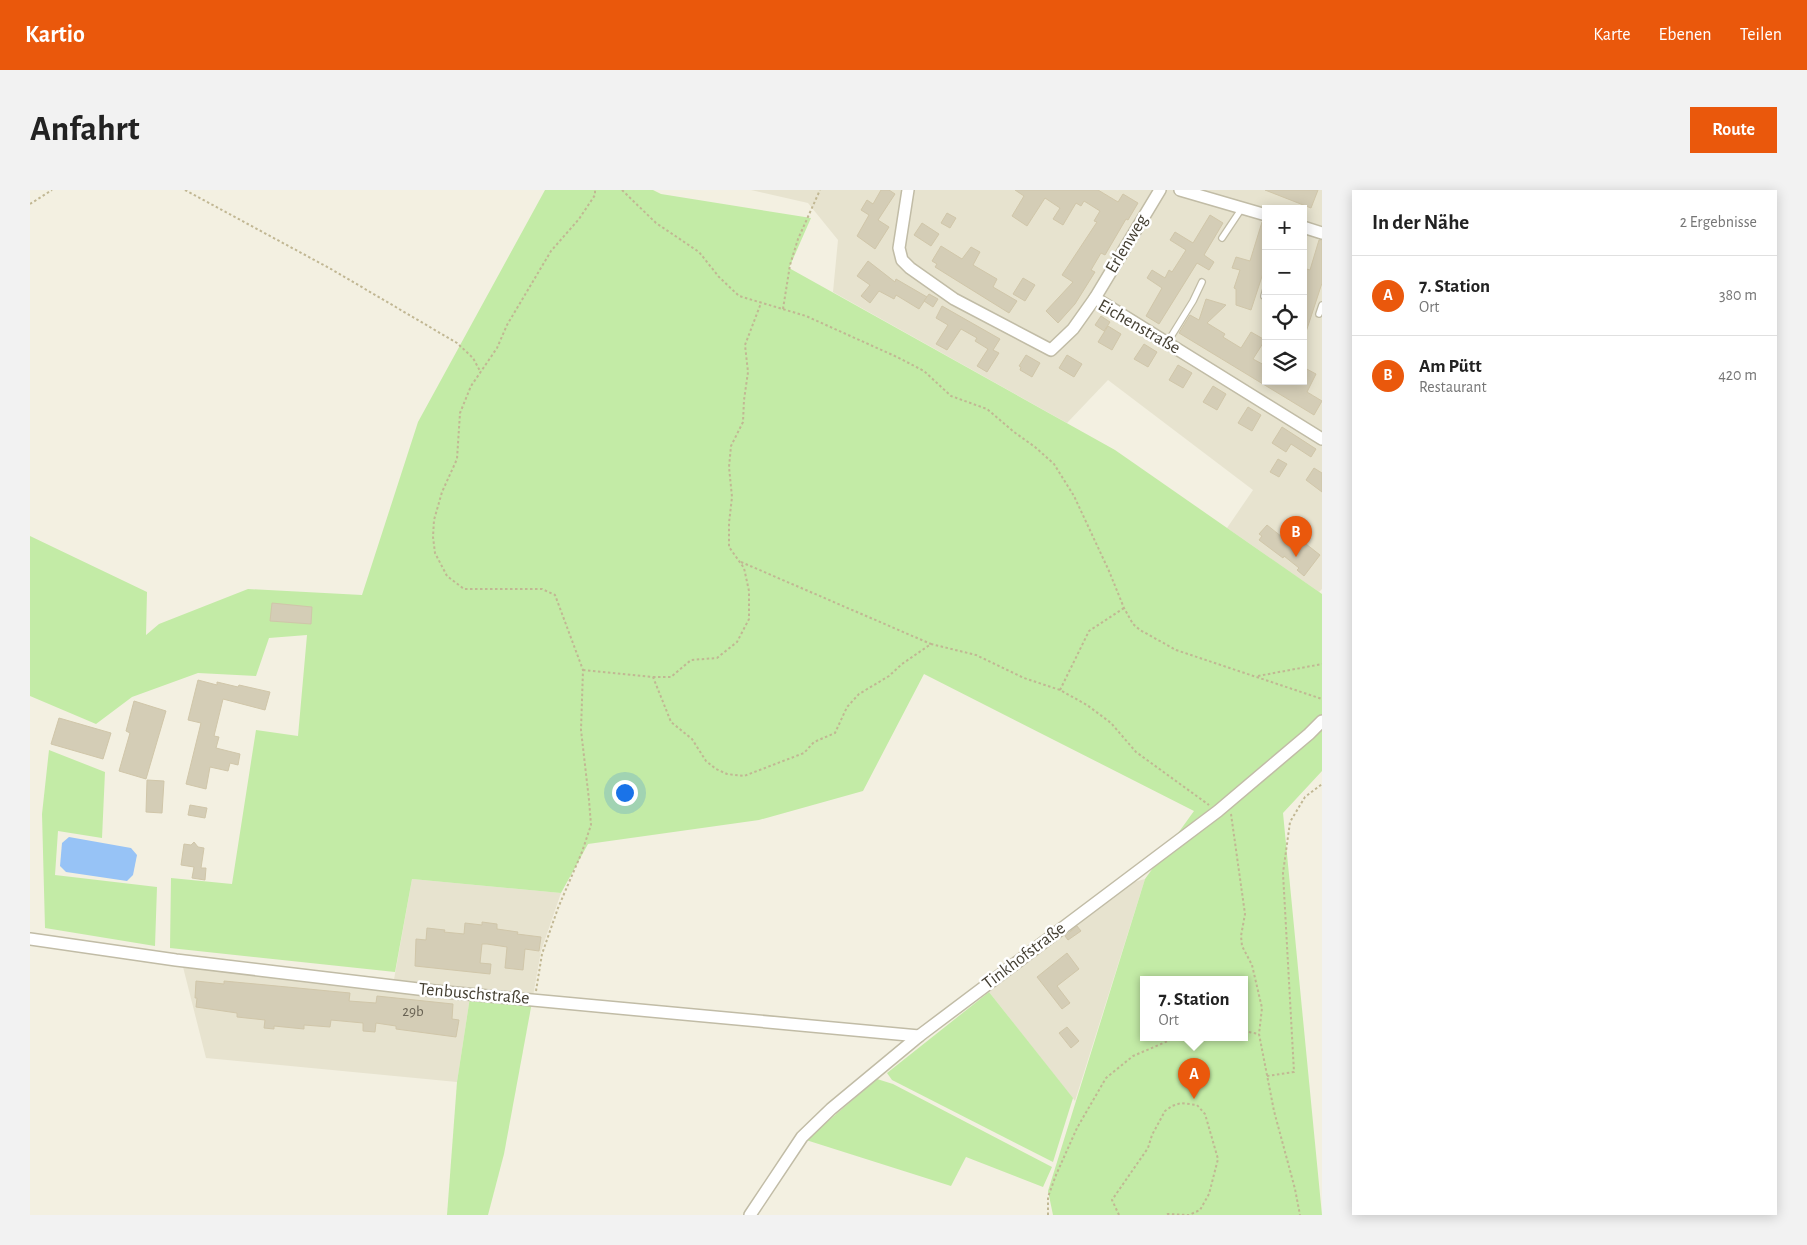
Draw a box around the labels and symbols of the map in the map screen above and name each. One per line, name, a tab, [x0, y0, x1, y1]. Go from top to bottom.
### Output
street label: Erlenweg	[1103, 211, 1152, 276]
street label: Eichenstraße	[1095, 296, 1183, 358]
pin: B	[1280, 516, 1312, 557]
your location	[612, 780, 638, 806]
street label: Tinkhofstraße	[979, 919, 1069, 993]
street label: Tenbuschstraße	[418, 980, 530, 1008]
house number: 29b	[402, 1004, 424, 1019]
pin: A	[1178, 1058, 1210, 1099]

